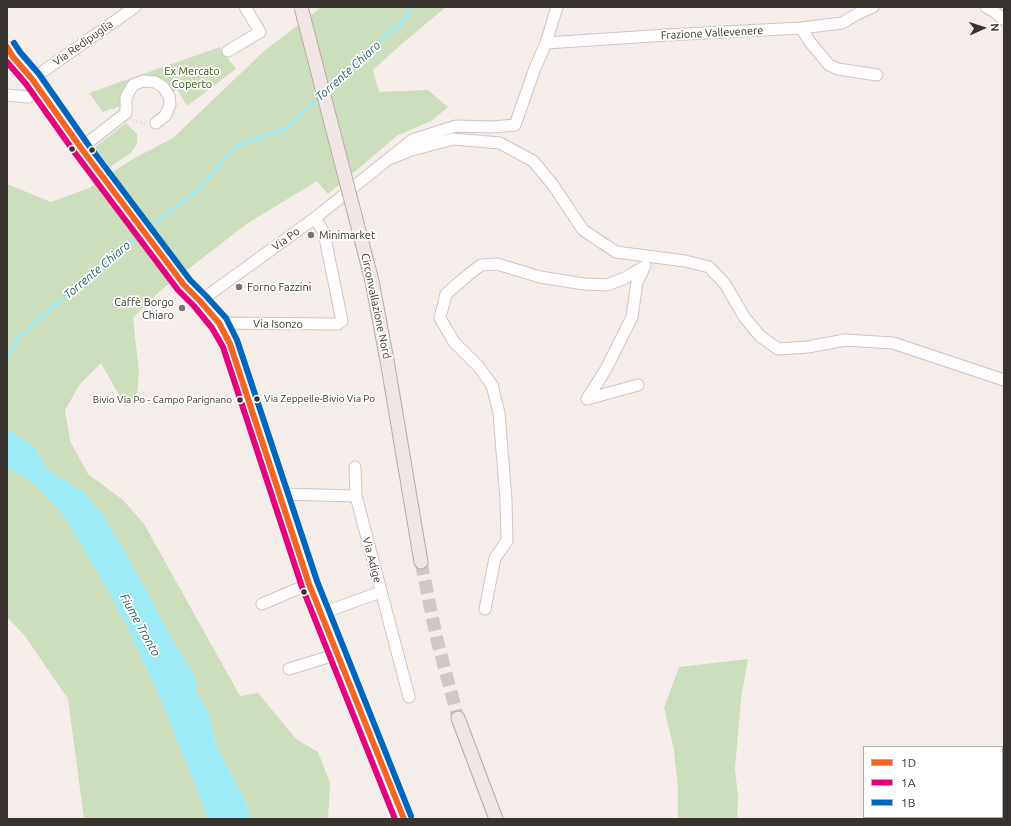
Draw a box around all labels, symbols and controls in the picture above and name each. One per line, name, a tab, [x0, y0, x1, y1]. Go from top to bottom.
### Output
north arrow	[963, 8, 1003, 48]
street label: Via Redipuglia	[50, 17, 116, 69]
text: N	[989, 23, 1001, 32]
street label: Frazione Vallevenere	[660, 24, 764, 42]
water label: Torrente Chiaro	[313, 38, 383, 104]
park label: Ex Mercato Coperto	[164, 64, 220, 90]
unlabelled marker	[67, 144, 77, 154]
unlabelled marker	[87, 145, 97, 155]
street label: Via Po	[270, 225, 302, 253]
place label: Minimarket	[319, 228, 375, 242]
marker: Minimarket	[306, 230, 316, 240]
water label: Torrente Chiaro	[61, 238, 133, 302]
street label: Circonvallazione Nord	[358, 252, 394, 360]
place label: Forno Fazzini	[247, 280, 311, 294]
marker: Forno Fazzini	[234, 282, 244, 292]
place label: Caffè Borgo Chiaro	[114, 295, 174, 321]
marker: Caffè Borgo Chiaro	[177, 303, 187, 313]
street label: Via Isonzo	[253, 317, 303, 331]
place label: Via Zeppelle-Bivio Via Po	[264, 393, 375, 405]
place label: Bivio Via Po - Campo Parignano	[93, 394, 232, 406]
marker: Via Zeppelle-Bivio Via Po	[252, 394, 262, 404]
marker: Bivio Via Po - Campo Parignano	[235, 395, 245, 405]
street label: Via Adige	[360, 536, 384, 584]
unlabelled marker	[299, 587, 309, 597]
water label: Fiume Tronto	[117, 591, 163, 659]
legend	[863, 746, 1003, 818]
text: 1D	[901, 756, 916, 769]
text: 1A	[901, 776, 916, 789]
text: 1B	[901, 796, 915, 809]

